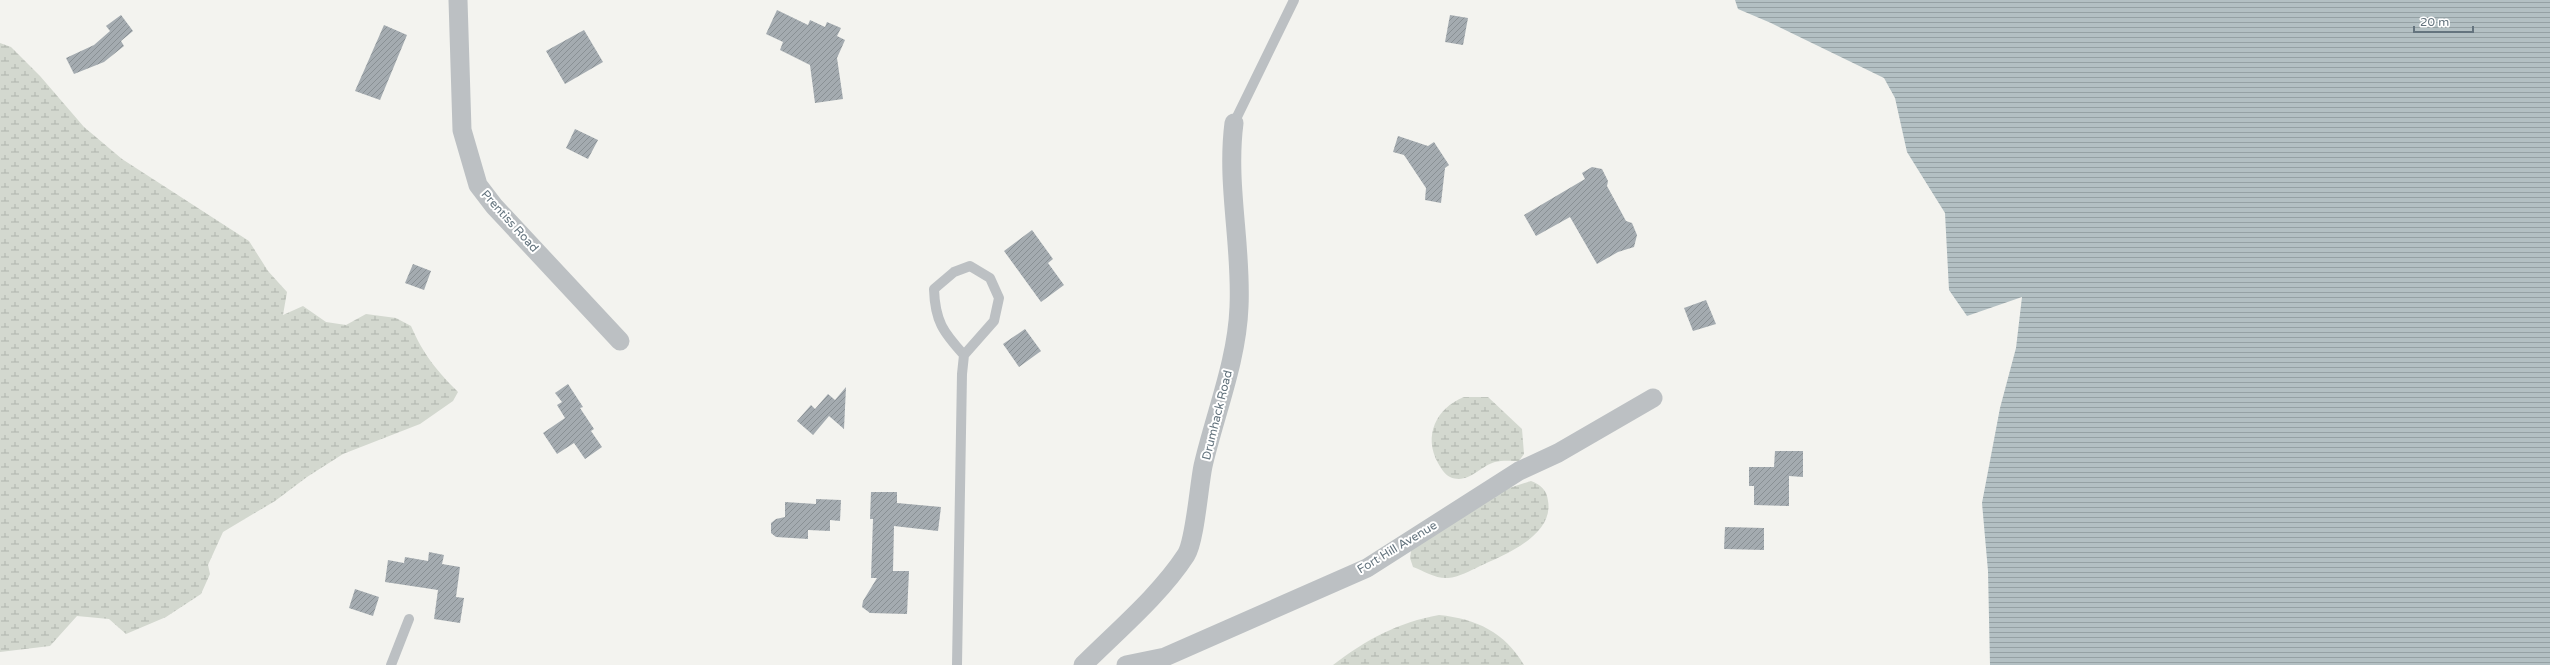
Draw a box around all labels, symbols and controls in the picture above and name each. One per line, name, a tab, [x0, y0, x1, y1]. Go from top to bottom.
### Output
scale bar	[2414, 8, 2473, 34]
text: 20 m	[2420, 15, 2449, 29]
street label: Prentiss Road	[478, 187, 542, 255]
street label: Drumhack Road	[1199, 369, 1235, 461]
street label: Fort Hill Avenue	[1355, 518, 1440, 576]

